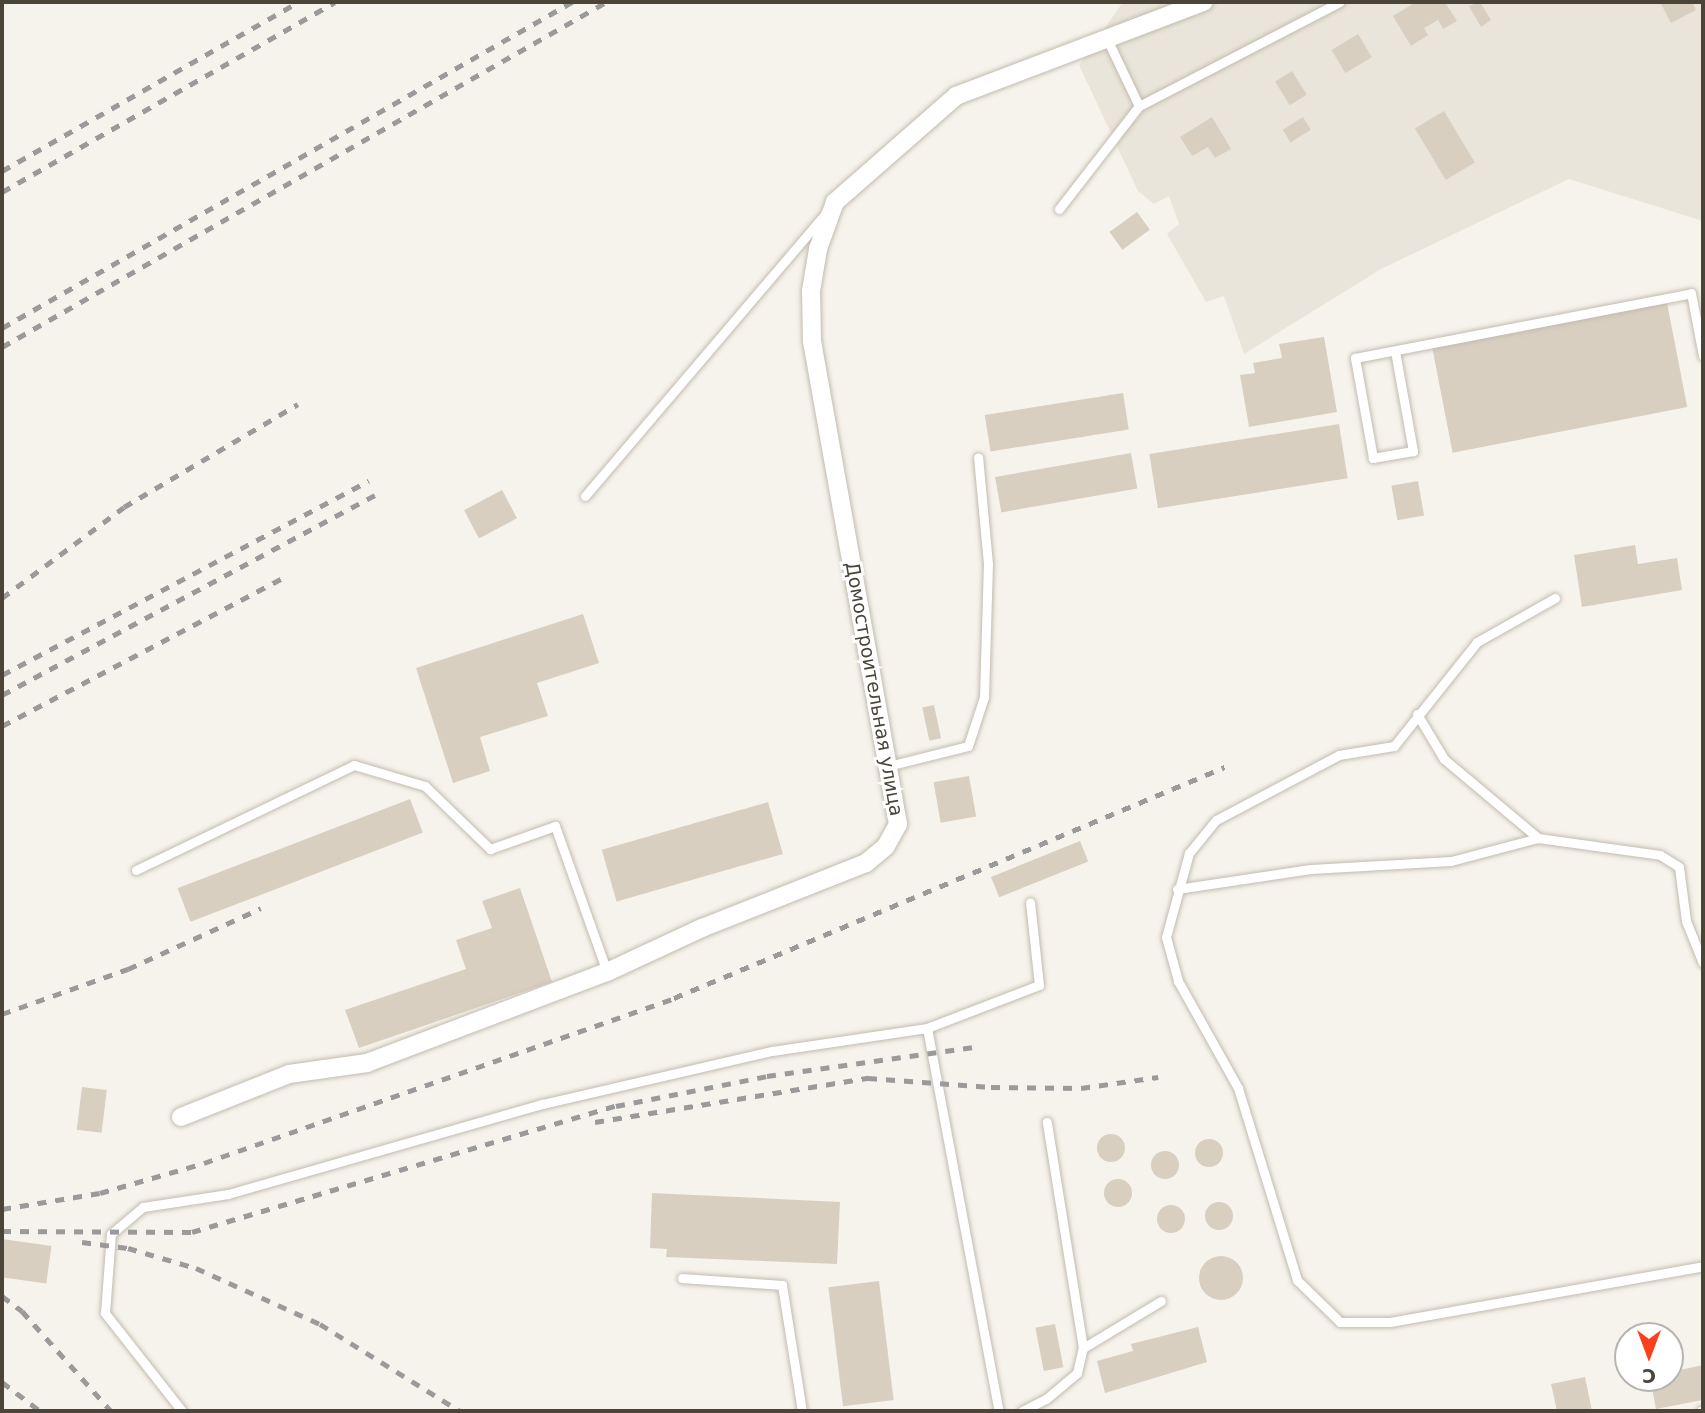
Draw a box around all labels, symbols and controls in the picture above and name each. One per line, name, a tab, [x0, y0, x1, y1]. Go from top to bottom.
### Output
street label: Домостроительная улица	[840, 560, 908, 818]
north arrow	[1614, 1322, 1684, 1392]
text: С	[1642, 1365, 1656, 1387]

